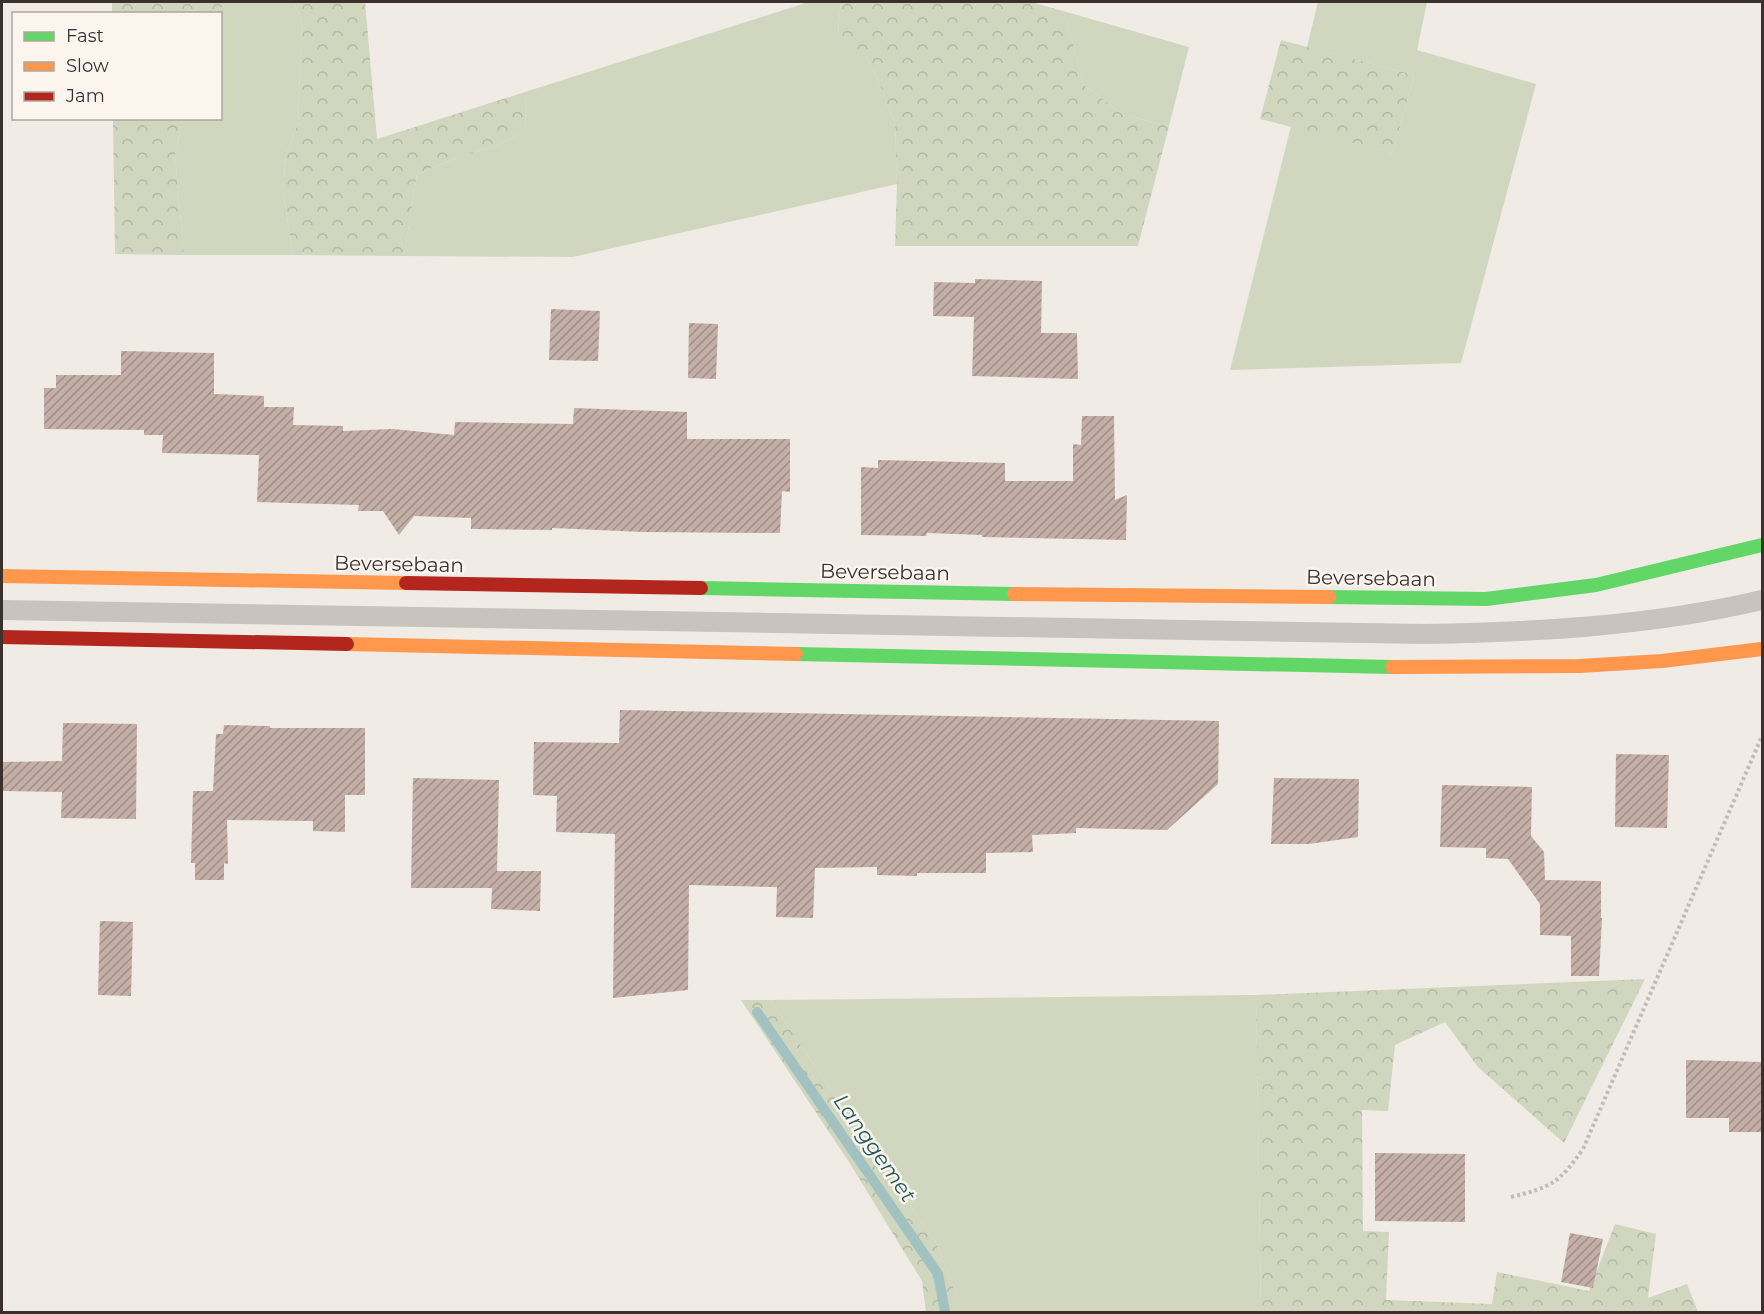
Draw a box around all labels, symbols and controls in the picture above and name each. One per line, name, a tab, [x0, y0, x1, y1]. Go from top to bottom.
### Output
legend	[12, 12, 222, 120]
text: Fast	[66, 25, 104, 47]
text: Slow	[66, 55, 109, 77]
text: Jam	[65, 85, 105, 107]
street label: Beversebaan	[334, 551, 464, 577]
street label: Beversebaan	[820, 559, 950, 585]
street label: Beversebaan	[1306, 565, 1436, 591]
water label: Langgemet	[829, 1089, 922, 1207]

